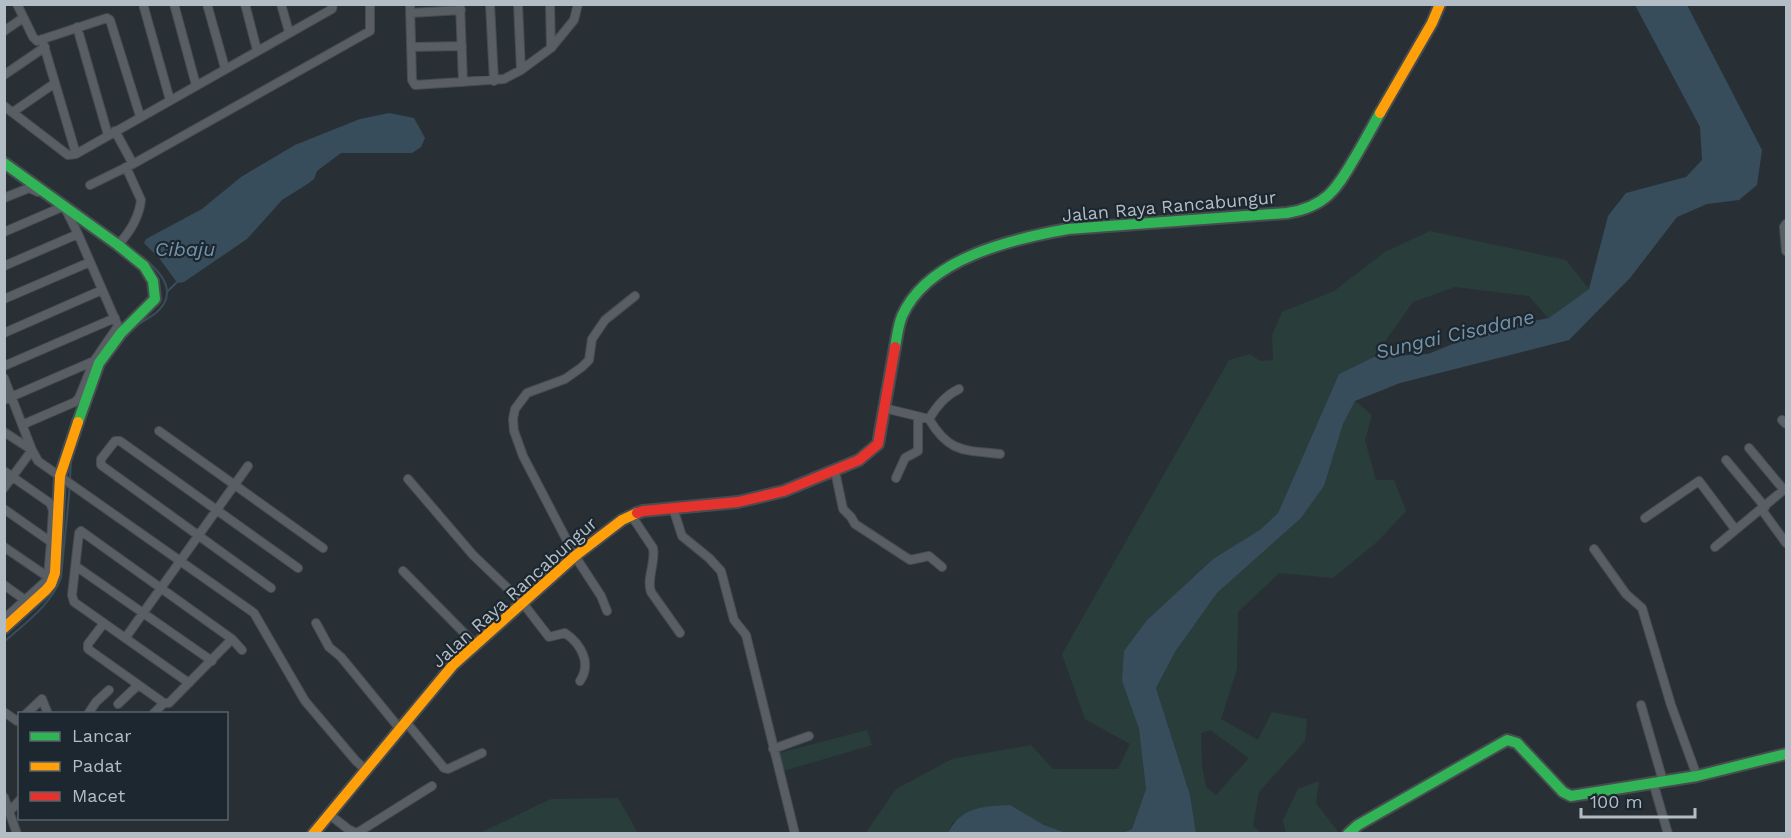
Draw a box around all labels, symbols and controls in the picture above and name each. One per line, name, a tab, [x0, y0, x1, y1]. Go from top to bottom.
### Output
street label: Jalan Raya Rancabungur	[1061, 186, 1277, 226]
water label: Cibaju	[155, 237, 215, 261]
water label: Sungai Cisadane	[1373, 304, 1537, 364]
street label: Jalan Raya Rancabungur	[427, 512, 601, 672]
legend	[18, 712, 228, 820]
text: Lancar	[72, 725, 132, 746]
text: Padat	[72, 755, 122, 776]
scale bar	[1581, 781, 1695, 819]
text: Macet	[72, 785, 126, 806]
text: 100 m	[1590, 791, 1643, 812]

